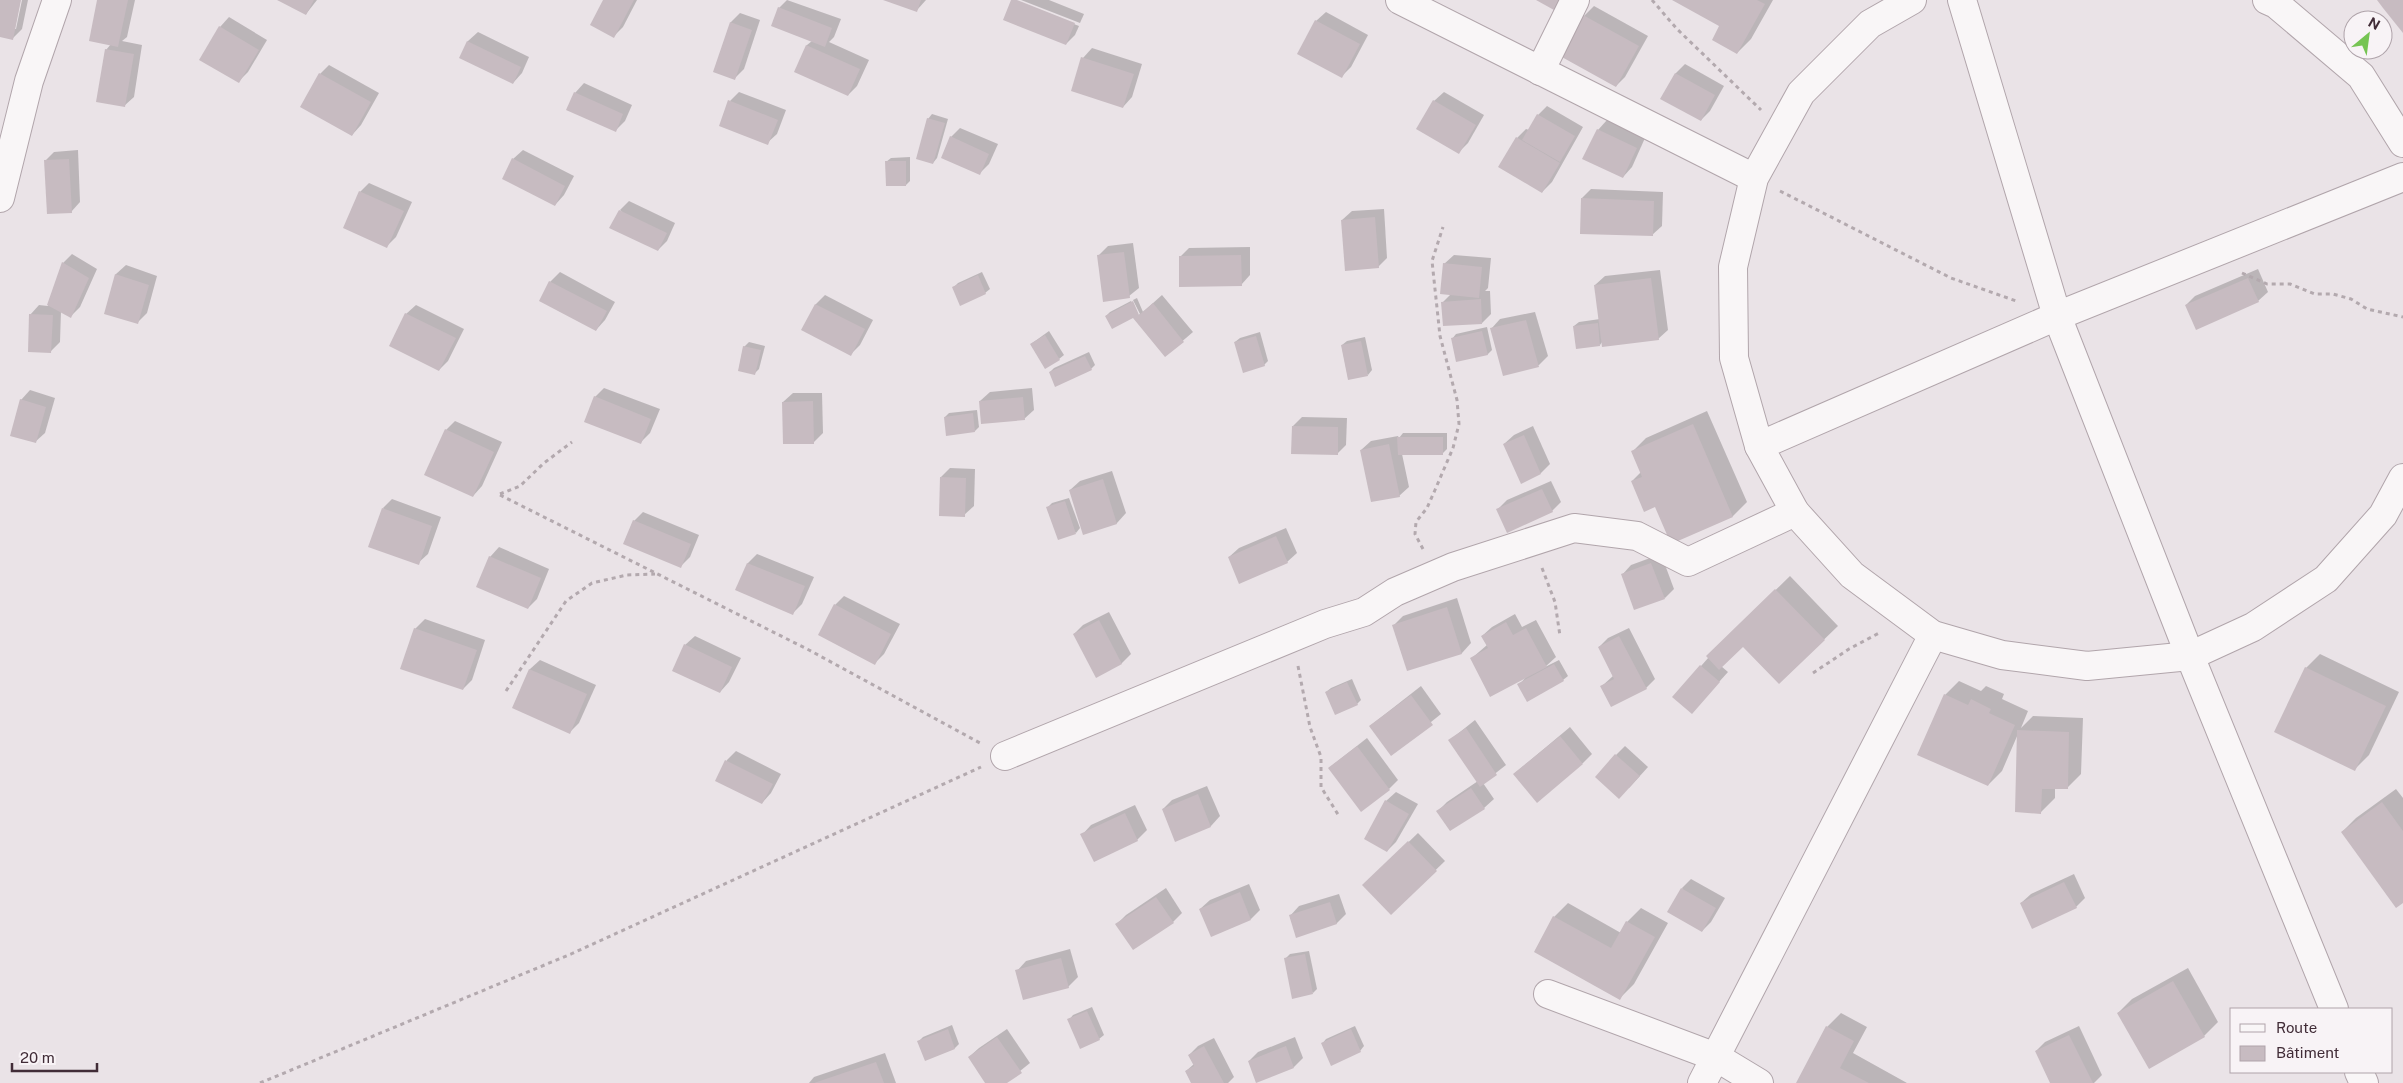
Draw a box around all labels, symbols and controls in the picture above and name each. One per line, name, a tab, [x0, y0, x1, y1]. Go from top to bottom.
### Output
north arrow	[2343, 10, 2393, 60]
text: N	[2366, 14, 2383, 33]
legend	[2230, 1008, 2393, 1073]
text: Route	[2276, 1019, 2317, 1036]
scale bar	[12, 1040, 98, 1072]
text: Bâtiment	[2276, 1044, 2339, 1061]
text: 20 m	[20, 1049, 55, 1066]

